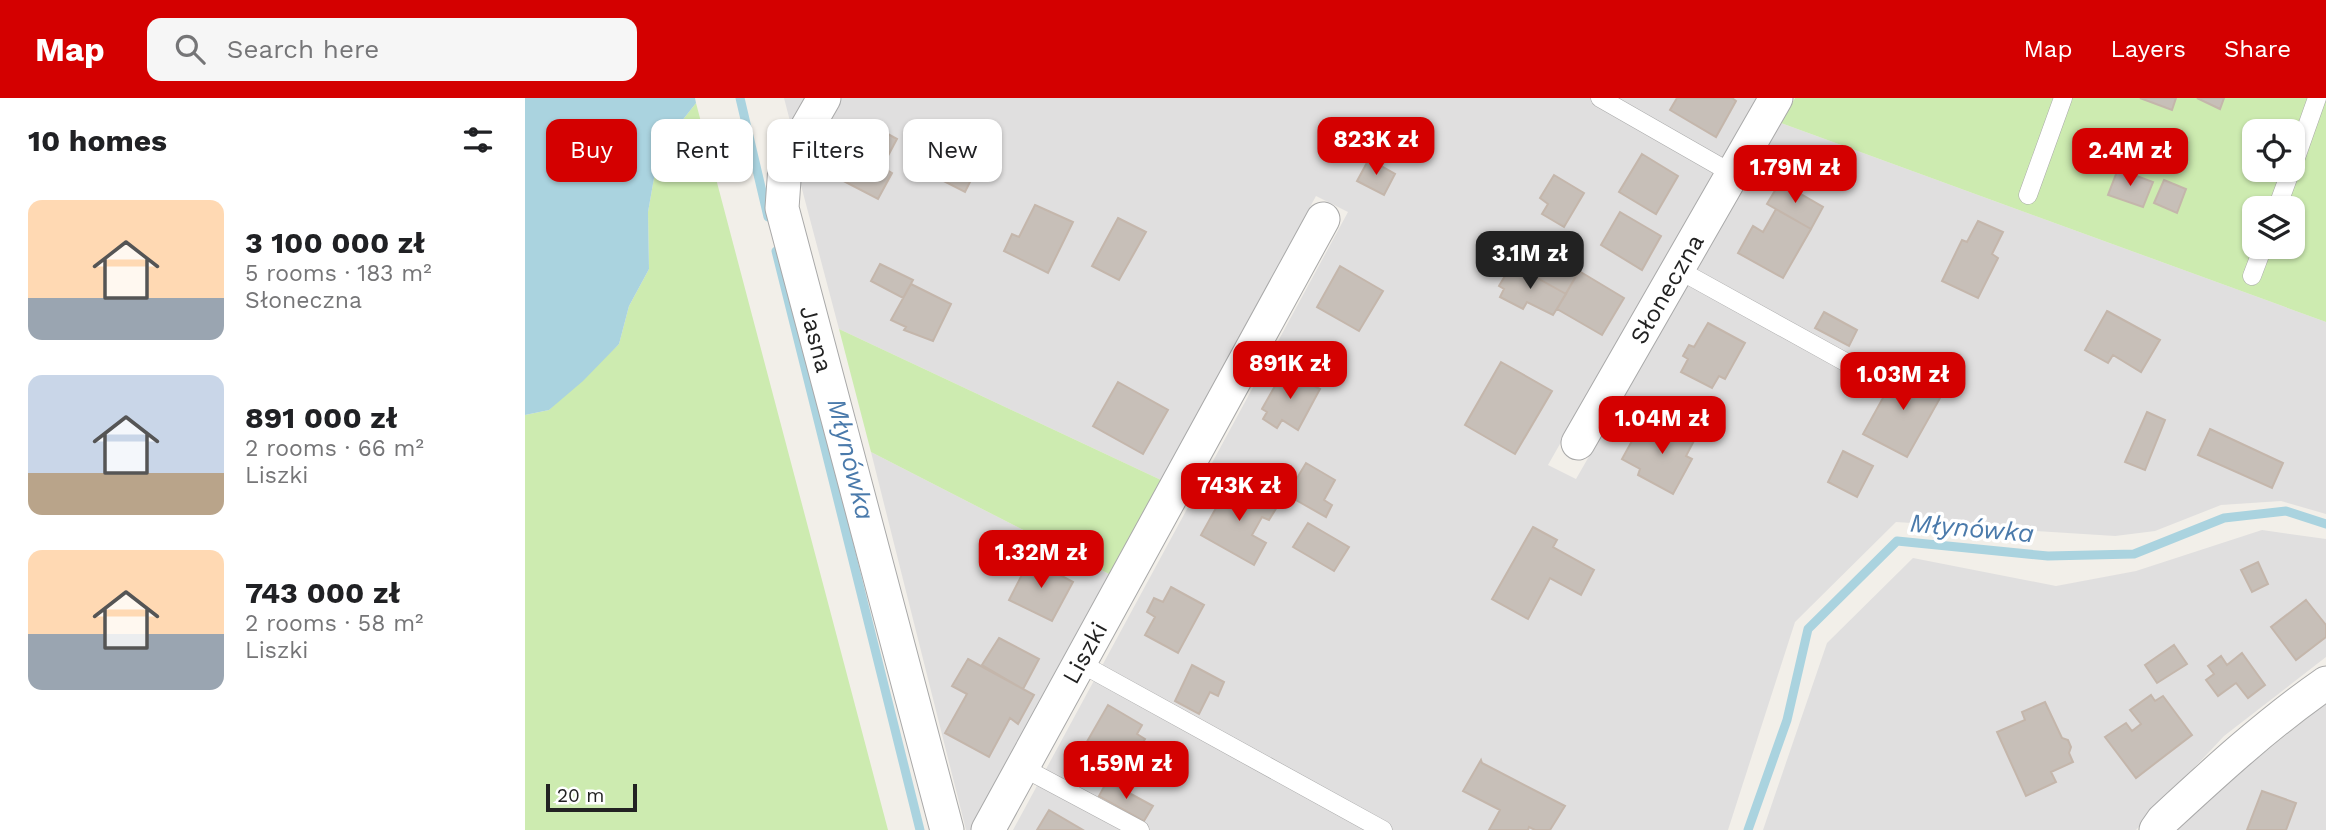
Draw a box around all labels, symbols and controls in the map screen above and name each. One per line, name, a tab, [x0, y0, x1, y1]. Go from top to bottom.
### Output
search box	[147, 18, 637, 81]
text: Map	[35, 30, 105, 69]
icon: search	[171, 30, 209, 68]
text: Search here	[227, 34, 379, 64]
text: Map	[2024, 35, 2072, 63]
text: Layers	[2110, 35, 2186, 63]
text: Share	[2224, 35, 2291, 63]
pin: 823K zł	[1311, 118, 1441, 177]
chip: Buy	[546, 119, 637, 182]
chip: Rent	[651, 119, 753, 182]
chip: Filters	[767, 119, 889, 182]
chip: New	[903, 119, 1002, 182]
map controls	[2242, 119, 2305, 259]
button: locate	[2242, 119, 2305, 182]
icon: filters	[459, 121, 497, 159]
text: 10 homes	[28, 123, 167, 158]
text: 823K zł	[1333, 126, 1419, 153]
pin: 2.4M zł	[2065, 129, 2195, 188]
text: 2.4M zł	[2088, 137, 2172, 164]
pin: 1.79M zł	[1723, 146, 1867, 205]
text: 1.79M zł	[1750, 154, 1840, 181]
button: layers	[2242, 196, 2305, 259]
text: 3 100 000 zł	[245, 225, 425, 260]
icon: home	[84, 228, 168, 312]
street label: Słoneczna	[1624, 229, 1710, 349]
pin: 3.1M zł	[1465, 232, 1595, 291]
text: 3.1M zł	[1492, 240, 1568, 267]
text: 5 rooms · 183 m²	[245, 260, 432, 287]
text: Słoneczna	[245, 287, 362, 314]
street label: Jasna	[794, 303, 838, 375]
pin: 891K zł	[1225, 342, 1355, 401]
text: 891K zł	[1249, 350, 1331, 377]
pin: 1.03M zł	[1831, 352, 1975, 412]
text: 1.03M zł	[1856, 361, 1950, 388]
water label: Młynówka	[821, 395, 881, 523]
pin: 1.04M zł	[1590, 396, 1734, 456]
text: 891 000 zł	[245, 400, 398, 435]
icon: home	[84, 403, 168, 487]
text: 1.04M zł	[1615, 405, 1709, 432]
text: 2 rooms · 66 m²	[245, 435, 424, 462]
text: Liszki	[245, 462, 308, 489]
pin: 743K zł	[1174, 464, 1304, 523]
text: 743K zł	[1197, 472, 1281, 499]
water label: Młynówka	[1909, 508, 2035, 548]
pin: 1.32M zł	[969, 531, 1113, 590]
text: 1.32M zł	[995, 539, 1087, 566]
text: 743 000 zł	[245, 575, 400, 610]
icon: home	[84, 578, 168, 662]
text: 2 rooms · 58 m²	[245, 610, 424, 637]
street label: Liszki	[1057, 617, 1113, 689]
text: Liszki	[245, 637, 308, 664]
pin: 1.59M zł	[1054, 742, 1198, 801]
text: 1.59M zł	[1080, 750, 1172, 777]
scale bar	[546, 781, 637, 813]
text: 20 m	[557, 784, 604, 807]

